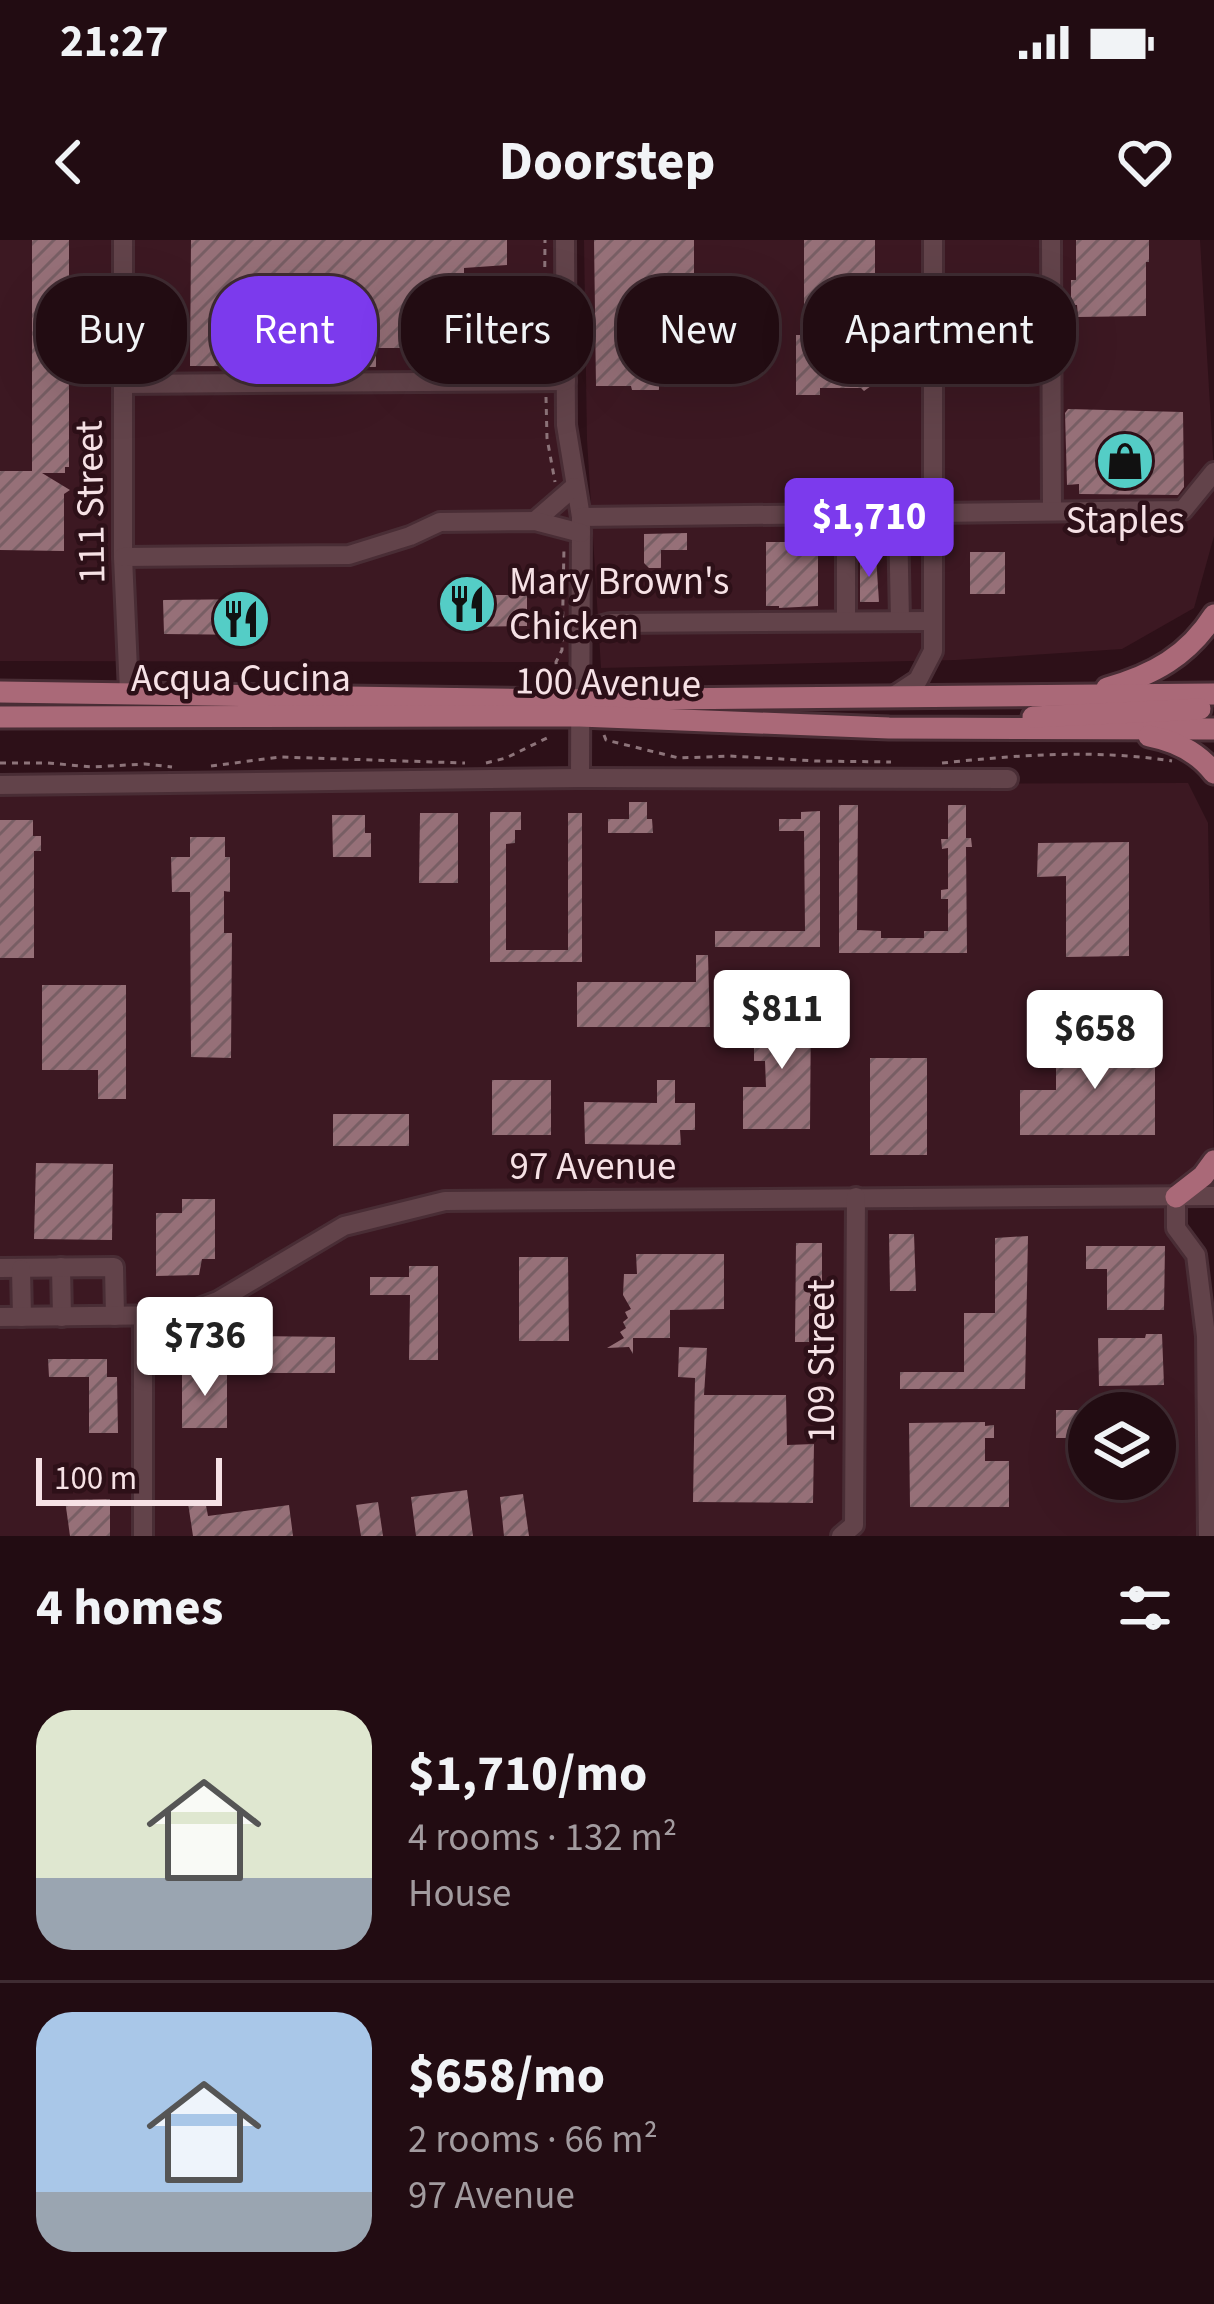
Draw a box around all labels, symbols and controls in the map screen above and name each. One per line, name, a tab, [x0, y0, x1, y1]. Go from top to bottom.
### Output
text: 21:27	[60, 10, 169, 74]
text: Doorstep	[499, 124, 715, 201]
icon: back	[36, 129, 102, 195]
icon: heart	[1112, 129, 1178, 195]
chip: Buy	[36, 276, 187, 384]
chip: Rent	[211, 276, 377, 384]
chip: Filters	[401, 276, 593, 384]
chip: New	[617, 276, 779, 384]
chip: Apartment	[803, 276, 1076, 384]
street label: 111 Street	[62, 420, 120, 584]
shop icon: Staples	[1094, 430, 1156, 492]
pin: $1,710	[771, 478, 967, 580]
text: $1,710	[812, 489, 926, 545]
place label: Staples	[1065, 493, 1185, 549]
place label: Mary Brown's Chicken	[509, 554, 729, 655]
restaurant icon: Mary Brown's Chicken	[436, 573, 498, 635]
restaurant icon: Acqua Cucina	[210, 588, 272, 650]
place label: Acqua Cucina	[131, 651, 351, 707]
street label: 100 Avenue	[514, 653, 702, 713]
pin: $811	[711, 970, 853, 1072]
text: $811	[741, 981, 823, 1037]
pin: $658	[1024, 990, 1166, 1092]
text: $658	[1054, 1001, 1136, 1057]
street label: 97 Avenue	[510, 1139, 676, 1195]
street label: 109 Street	[794, 1279, 850, 1443]
pin: $736	[134, 1297, 276, 1399]
text: $736	[164, 1308, 246, 1364]
map controls	[1068, 1392, 1176, 1500]
button: layers	[1068, 1392, 1176, 1500]
scale bar	[36, 1452, 222, 1505]
text: 100 m	[54, 1455, 137, 1502]
text: 4 homes	[36, 1572, 223, 1644]
icon: filters	[1112, 1575, 1178, 1641]
text: $1,710/mo	[408, 1738, 647, 1810]
icon: home	[132, 1758, 276, 1902]
text: 4 rooms · 132 m²	[408, 1810, 677, 1866]
text: House	[408, 1866, 511, 1922]
text: $658/mo	[408, 2040, 605, 2112]
icon: home	[132, 2060, 276, 2204]
text: 2 rooms · 66 m²	[408, 2112, 658, 2168]
text: 97 Avenue	[408, 2168, 575, 2224]

